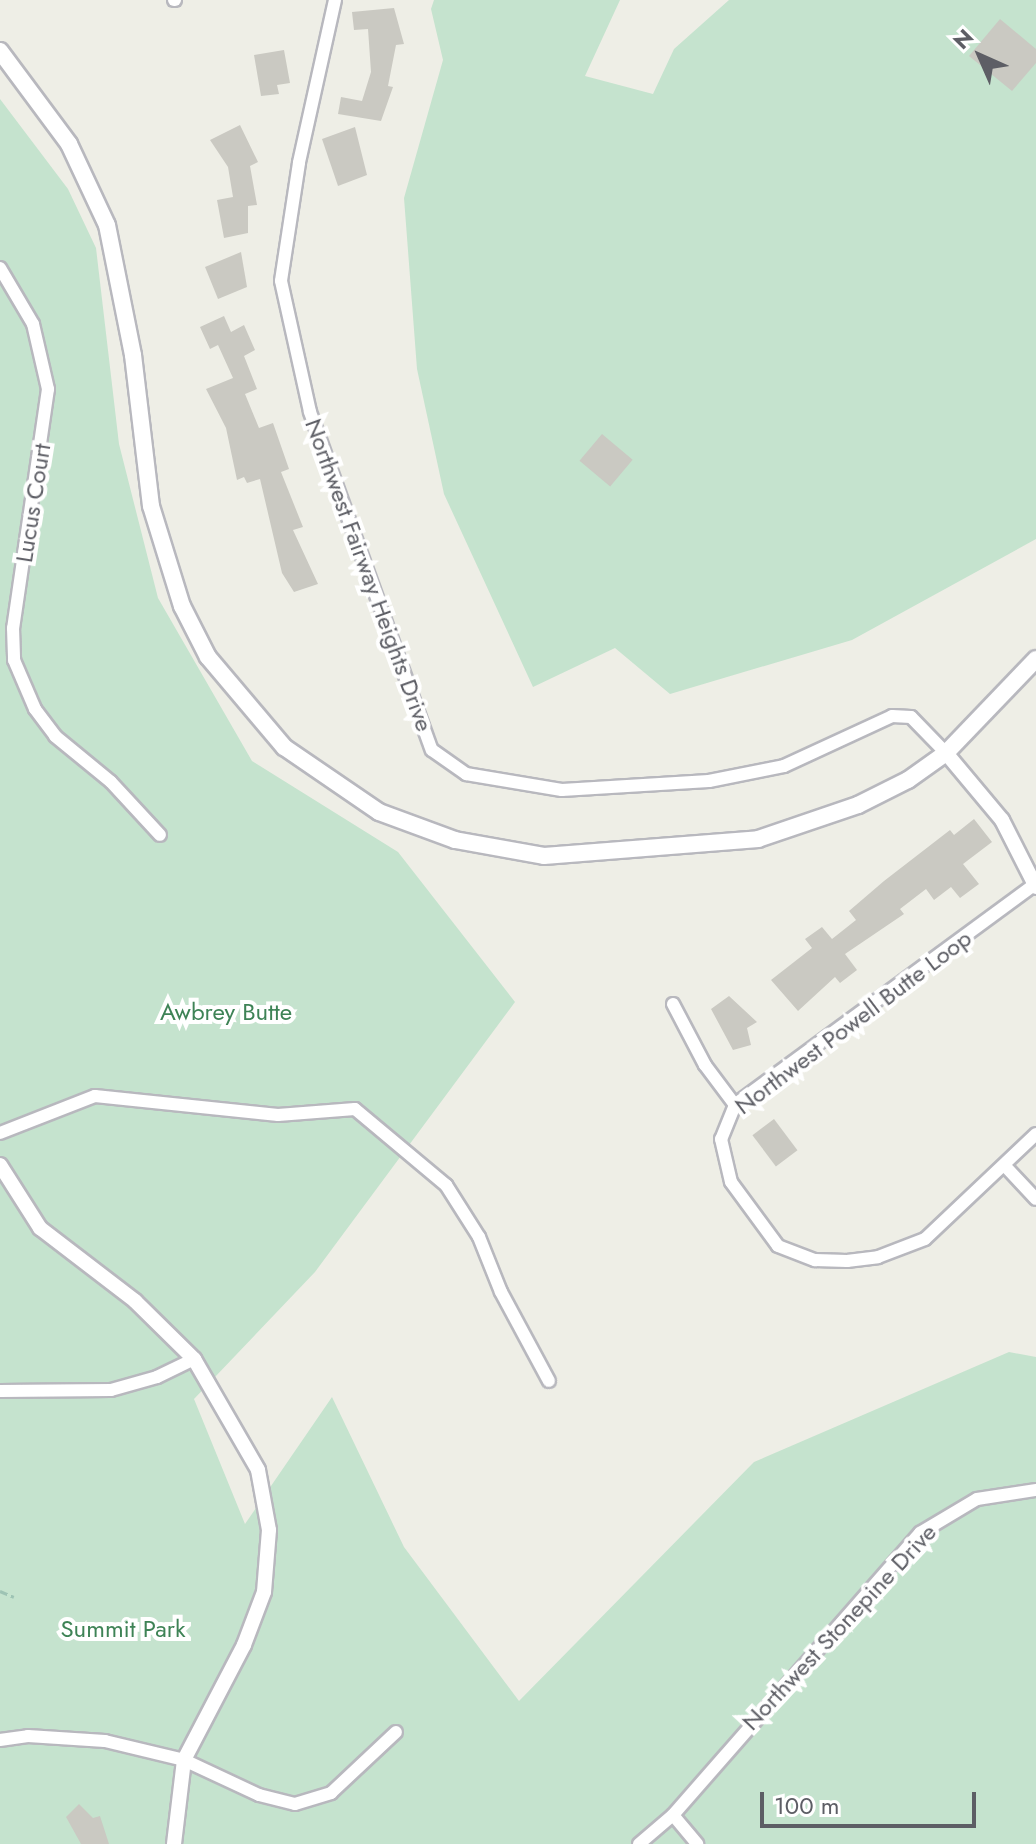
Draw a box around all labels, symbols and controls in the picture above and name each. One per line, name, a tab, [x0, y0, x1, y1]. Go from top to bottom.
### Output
north arrow	[940, 16, 1020, 96]
text: N	[946, 22, 981, 57]
street label: Northwest Fairway Heights Drive	[299, 415, 439, 735]
street label: Lucus Court	[9, 441, 57, 565]
street label: Northwest Powell Butte Loop	[729, 924, 977, 1120]
park label: Awbrey Butte	[160, 998, 292, 1026]
street label: Northwest Stonepine Drive	[736, 1518, 942, 1736]
park label: Summit Park	[60, 1615, 186, 1643]
scale bar	[764, 1776, 980, 1826]
text: 100 m	[774, 1788, 840, 1823]

